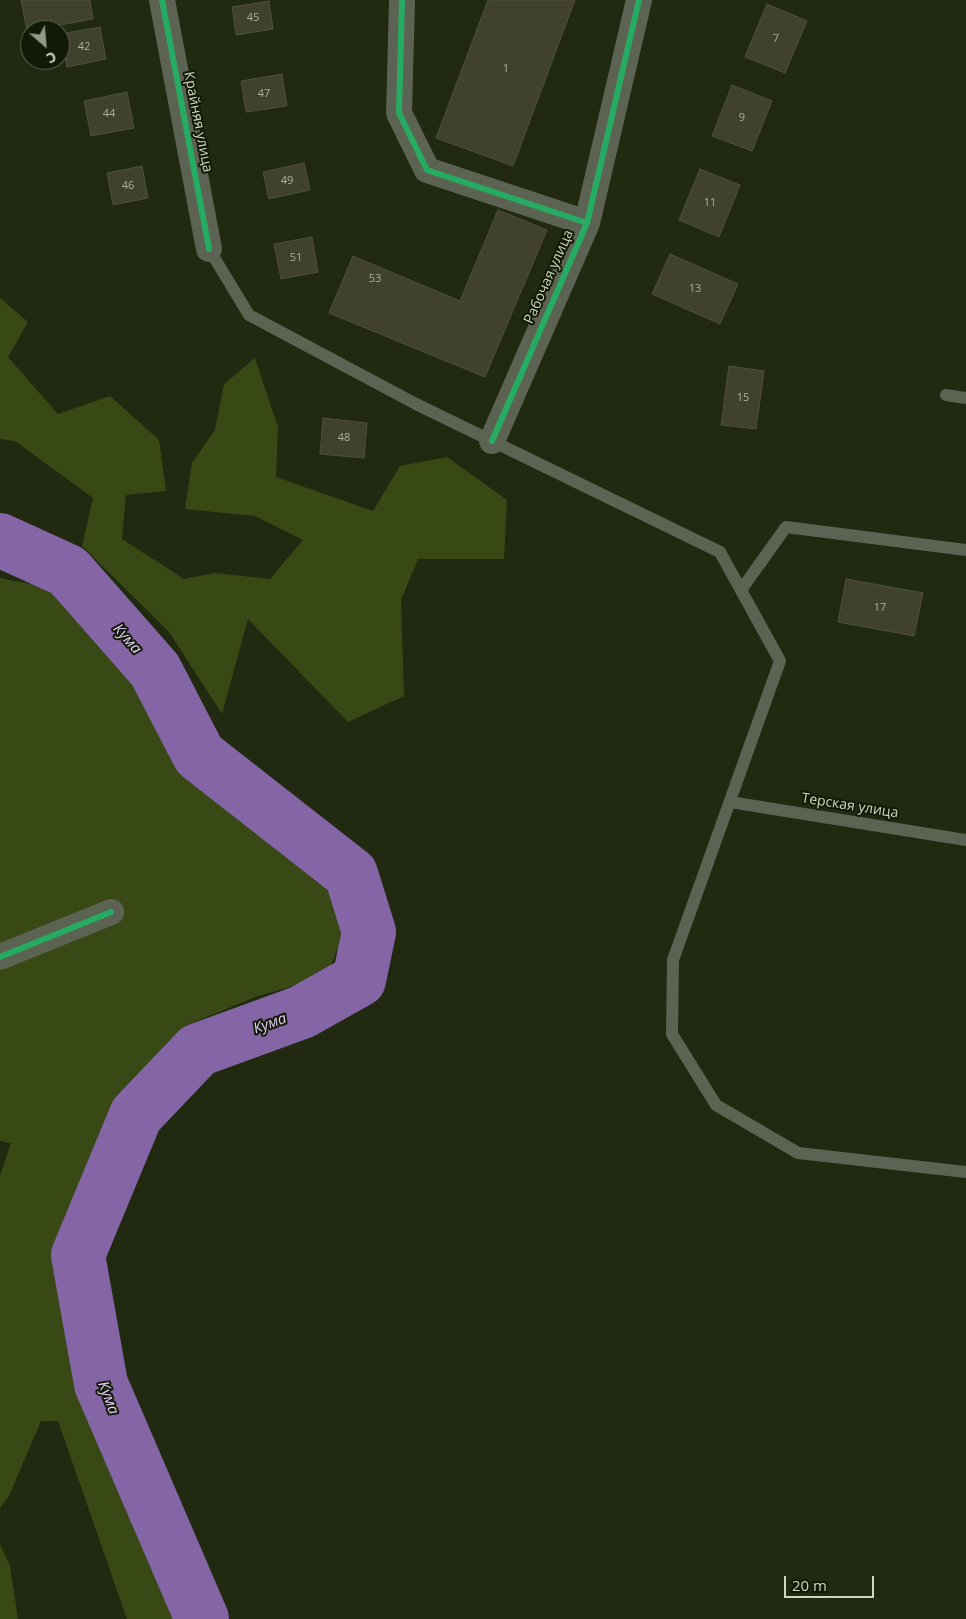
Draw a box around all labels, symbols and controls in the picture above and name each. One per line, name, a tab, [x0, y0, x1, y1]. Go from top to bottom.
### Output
house number: 45	[247, 11, 259, 25]
north arrow	[20, 20, 70, 70]
house number: 7	[773, 32, 779, 46]
house number: 42	[78, 40, 90, 54]
text: С	[43, 47, 60, 68]
house number: 1	[503, 62, 509, 76]
street label: Крайняя улица	[180, 70, 216, 174]
house number: 47	[258, 87, 270, 101]
house number: 44	[103, 107, 115, 121]
house number: 9	[739, 111, 745, 125]
house number: 49	[281, 174, 293, 188]
house number: 46	[122, 179, 134, 193]
house number: 11	[704, 196, 716, 210]
street label: Рабочая улица	[521, 227, 577, 327]
house number: 51	[290, 251, 302, 265]
house number: 53	[369, 272, 381, 286]
house number: 13	[689, 282, 701, 296]
house number: 15	[737, 391, 749, 405]
house number: 48	[338, 431, 350, 445]
house number: 17	[874, 601, 886, 615]
water label: Кума	[109, 620, 145, 658]
street label: Терская улица	[800, 790, 900, 822]
water label: Кума	[251, 1010, 289, 1038]
water label: Кума	[93, 1379, 123, 1417]
scale bar	[786, 1566, 876, 1598]
text: 20 m	[792, 1575, 827, 1595]

